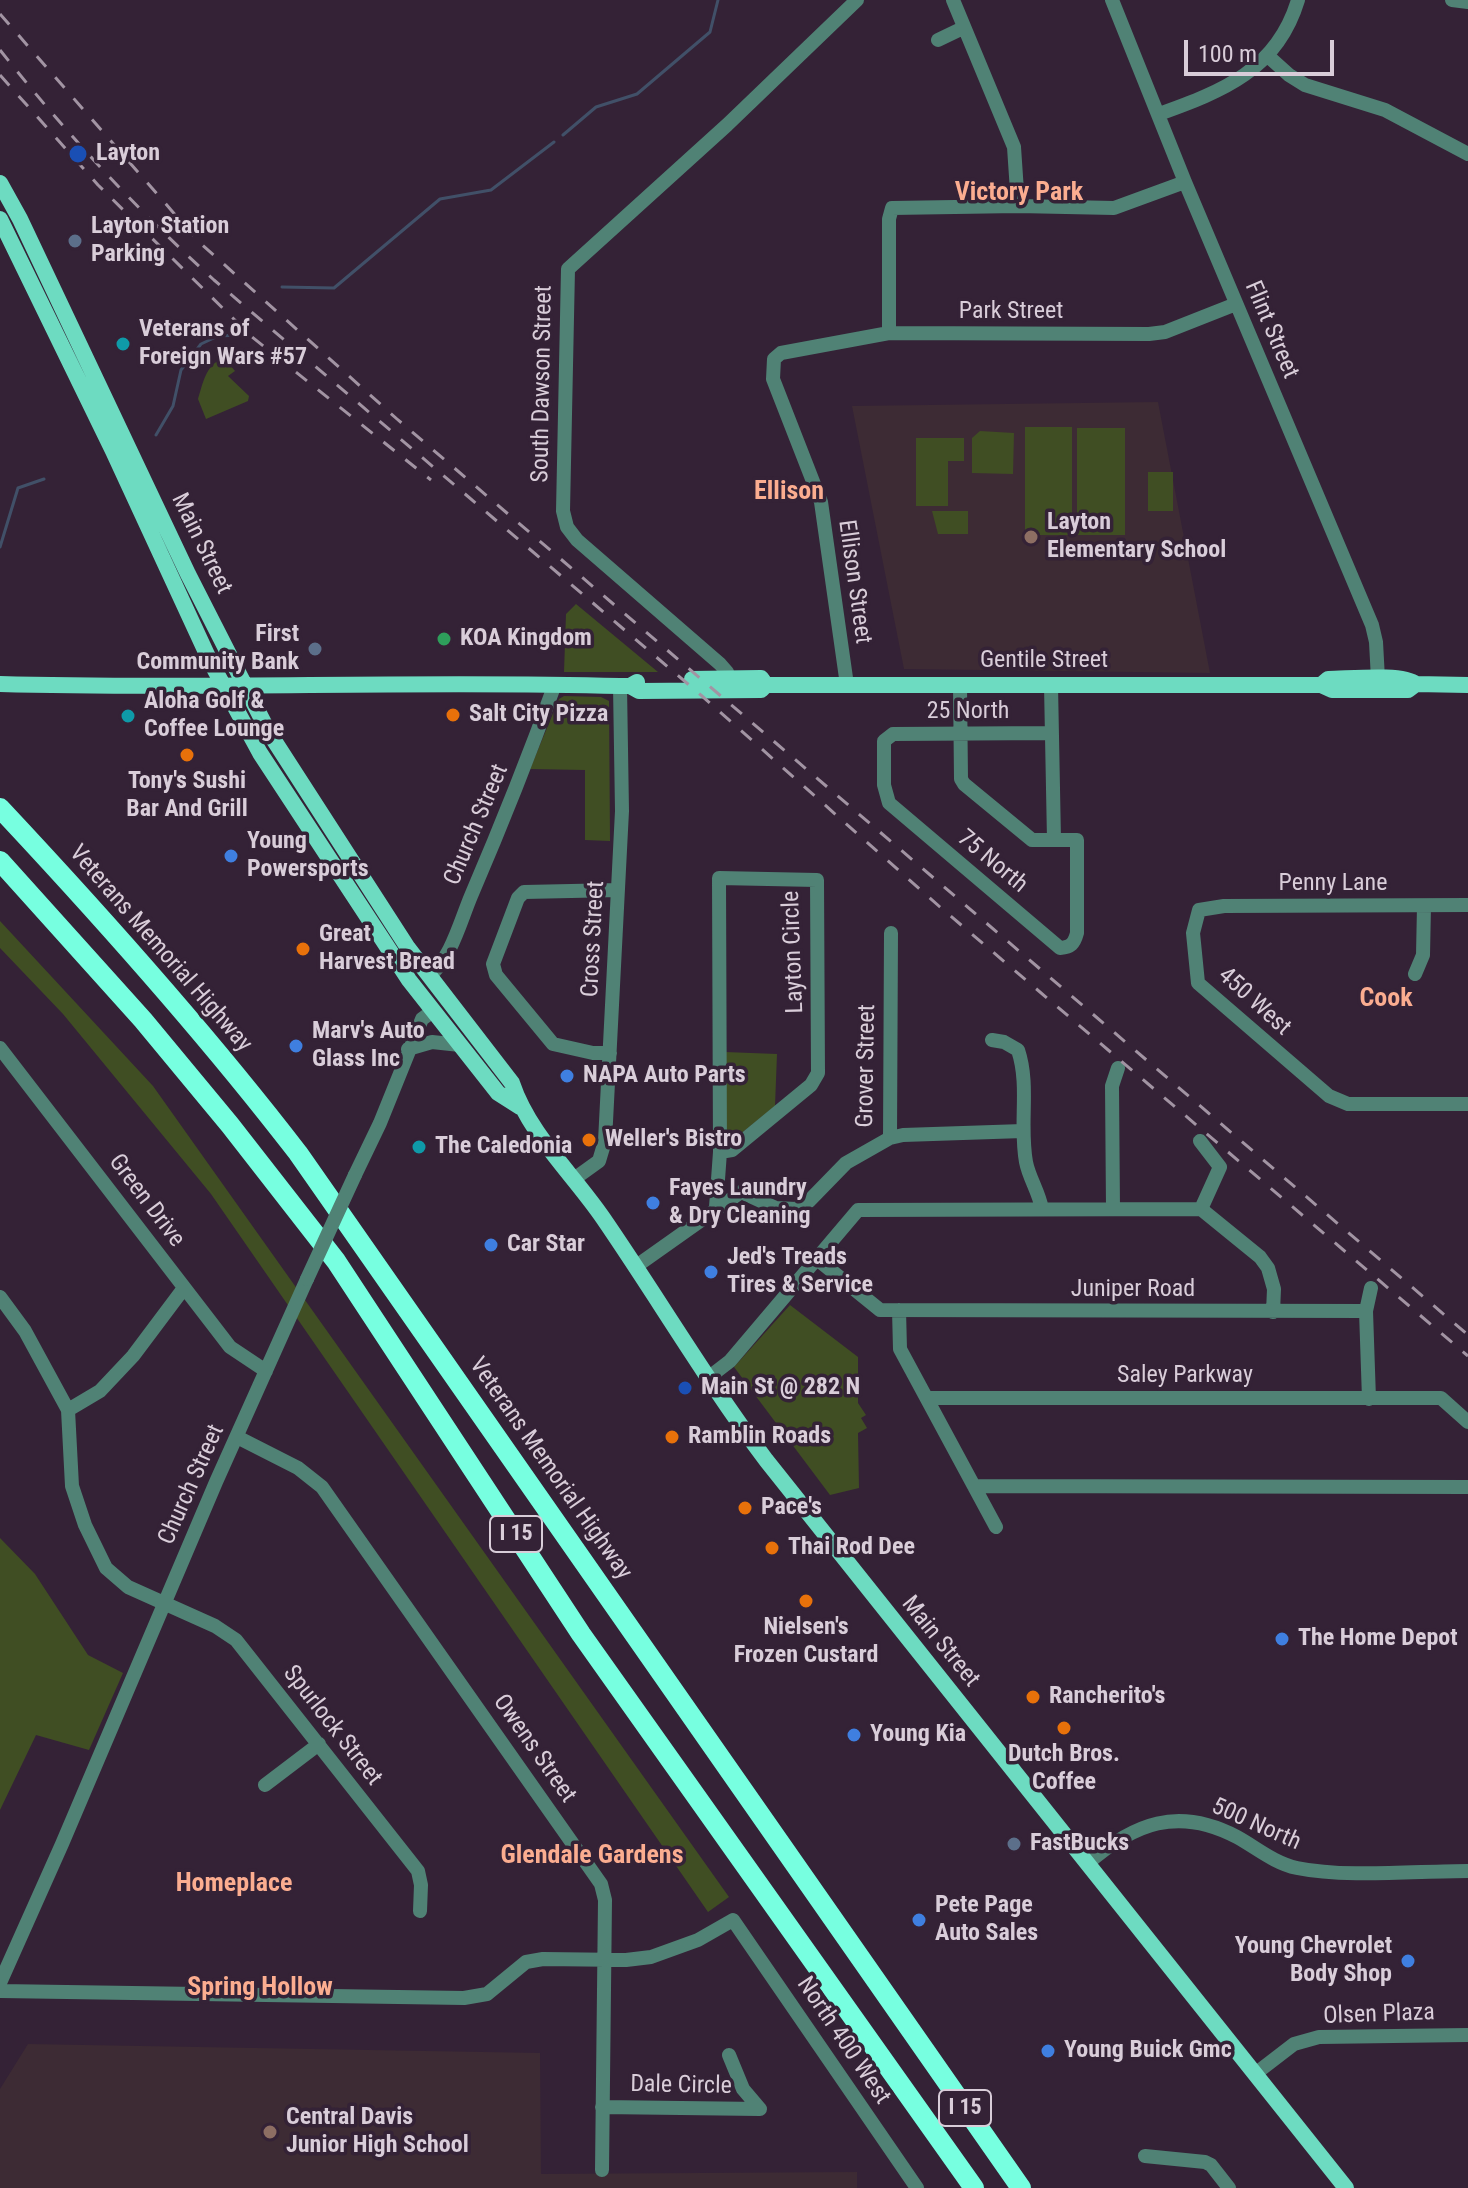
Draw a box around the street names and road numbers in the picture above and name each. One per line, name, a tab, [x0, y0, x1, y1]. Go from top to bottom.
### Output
street label: Flint Street	[1238, 277, 1304, 383]
street label: South Dawson Street	[527, 285, 559, 483]
street label: Park Street	[959, 298, 1063, 326]
street label: Main Street	[164, 489, 238, 599]
street label: Ellison Street	[831, 518, 877, 646]
street label: Gentile Street	[980, 647, 1108, 675]
street label: 25 North	[927, 698, 1009, 726]
street label: Church Street	[439, 760, 515, 890]
street label: 75 North	[951, 824, 1033, 900]
street label: Veterans Memorial Highway	[62, 840, 258, 1058]
street label: Penny Lane	[1279, 870, 1387, 898]
street label: Cross Street	[577, 880, 611, 998]
street label: Layton Circle	[777, 890, 811, 1014]
street label: 450 West	[1212, 962, 1296, 1042]
street label: Grover Street	[852, 1004, 882, 1128]
street label: Green Drive	[102, 1149, 190, 1253]
street label: Juniper Road	[1071, 1276, 1195, 1304]
street label: Veterans Memorial Highway	[462, 1352, 638, 1586]
street label: Saley Parkway	[1117, 1362, 1253, 1390]
street label: Church Street	[153, 1421, 231, 1549]
road number: I 15	[490, 1516, 542, 1552]
street label: Main Street	[895, 1591, 985, 1693]
street label: Spurlock Street	[276, 1660, 388, 1792]
street label: Owens Street	[486, 1689, 582, 1809]
street label: 500 North	[1207, 1793, 1305, 1857]
street label: North 400 West	[790, 1972, 896, 2110]
street label: Olsen Plaza	[1323, 1999, 1435, 2031]
street label: Dale Circle	[630, 2071, 732, 2101]
road number: I 15	[939, 2090, 991, 2126]

